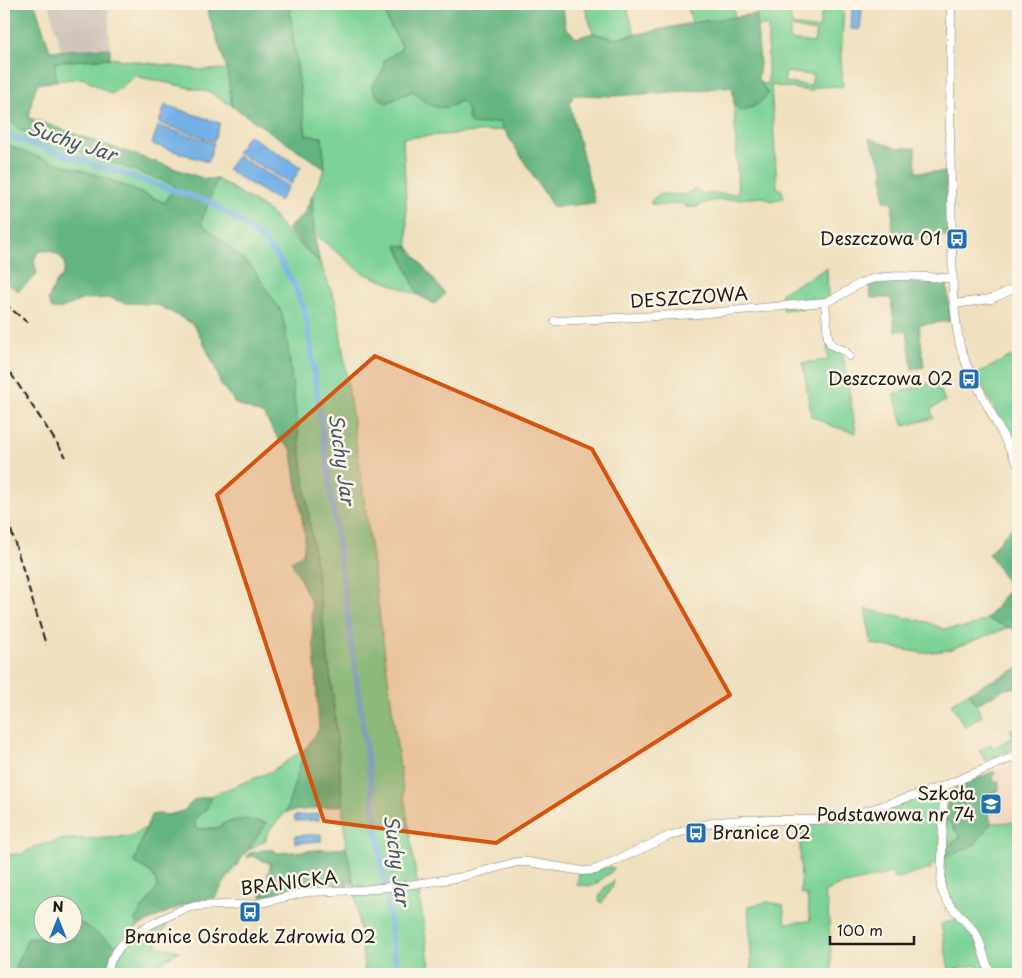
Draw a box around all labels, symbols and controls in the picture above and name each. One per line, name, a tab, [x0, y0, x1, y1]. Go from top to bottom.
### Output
water label: Suchy Jar	[24, 113, 122, 168]
place label: Deszczowa 01	[820, 224, 941, 251]
bus stop icon: Deszczowa 01	[945, 227, 969, 251]
street label: DESZCZOWA	[629, 279, 749, 314]
place label: Deszczowa 02	[827, 364, 953, 391]
bus stop icon: Deszczowa 02	[957, 367, 981, 391]
water label: Suchy Jar	[323, 412, 364, 508]
place label: Szkoła Podstawowa nr 74	[817, 779, 976, 827]
school or university icon: Szkoła Podstawowa nr 74	[979, 792, 1003, 816]
water label: Suchy Jar	[378, 813, 419, 909]
place label: Branice 02	[712, 818, 811, 845]
bus stop icon: Branice 02	[684, 821, 708, 845]
street label: BRANICKA	[239, 862, 339, 901]
north arrow	[32, 896, 82, 946]
text: N	[52, 896, 64, 917]
bus stop icon: Branice Ośrodek Zdrowia 02	[238, 900, 262, 924]
scale bar	[830, 913, 913, 945]
text: 100 m	[837, 918, 883, 941]
place label: Branice Ośrodek Zdrowia 02	[124, 922, 376, 949]

